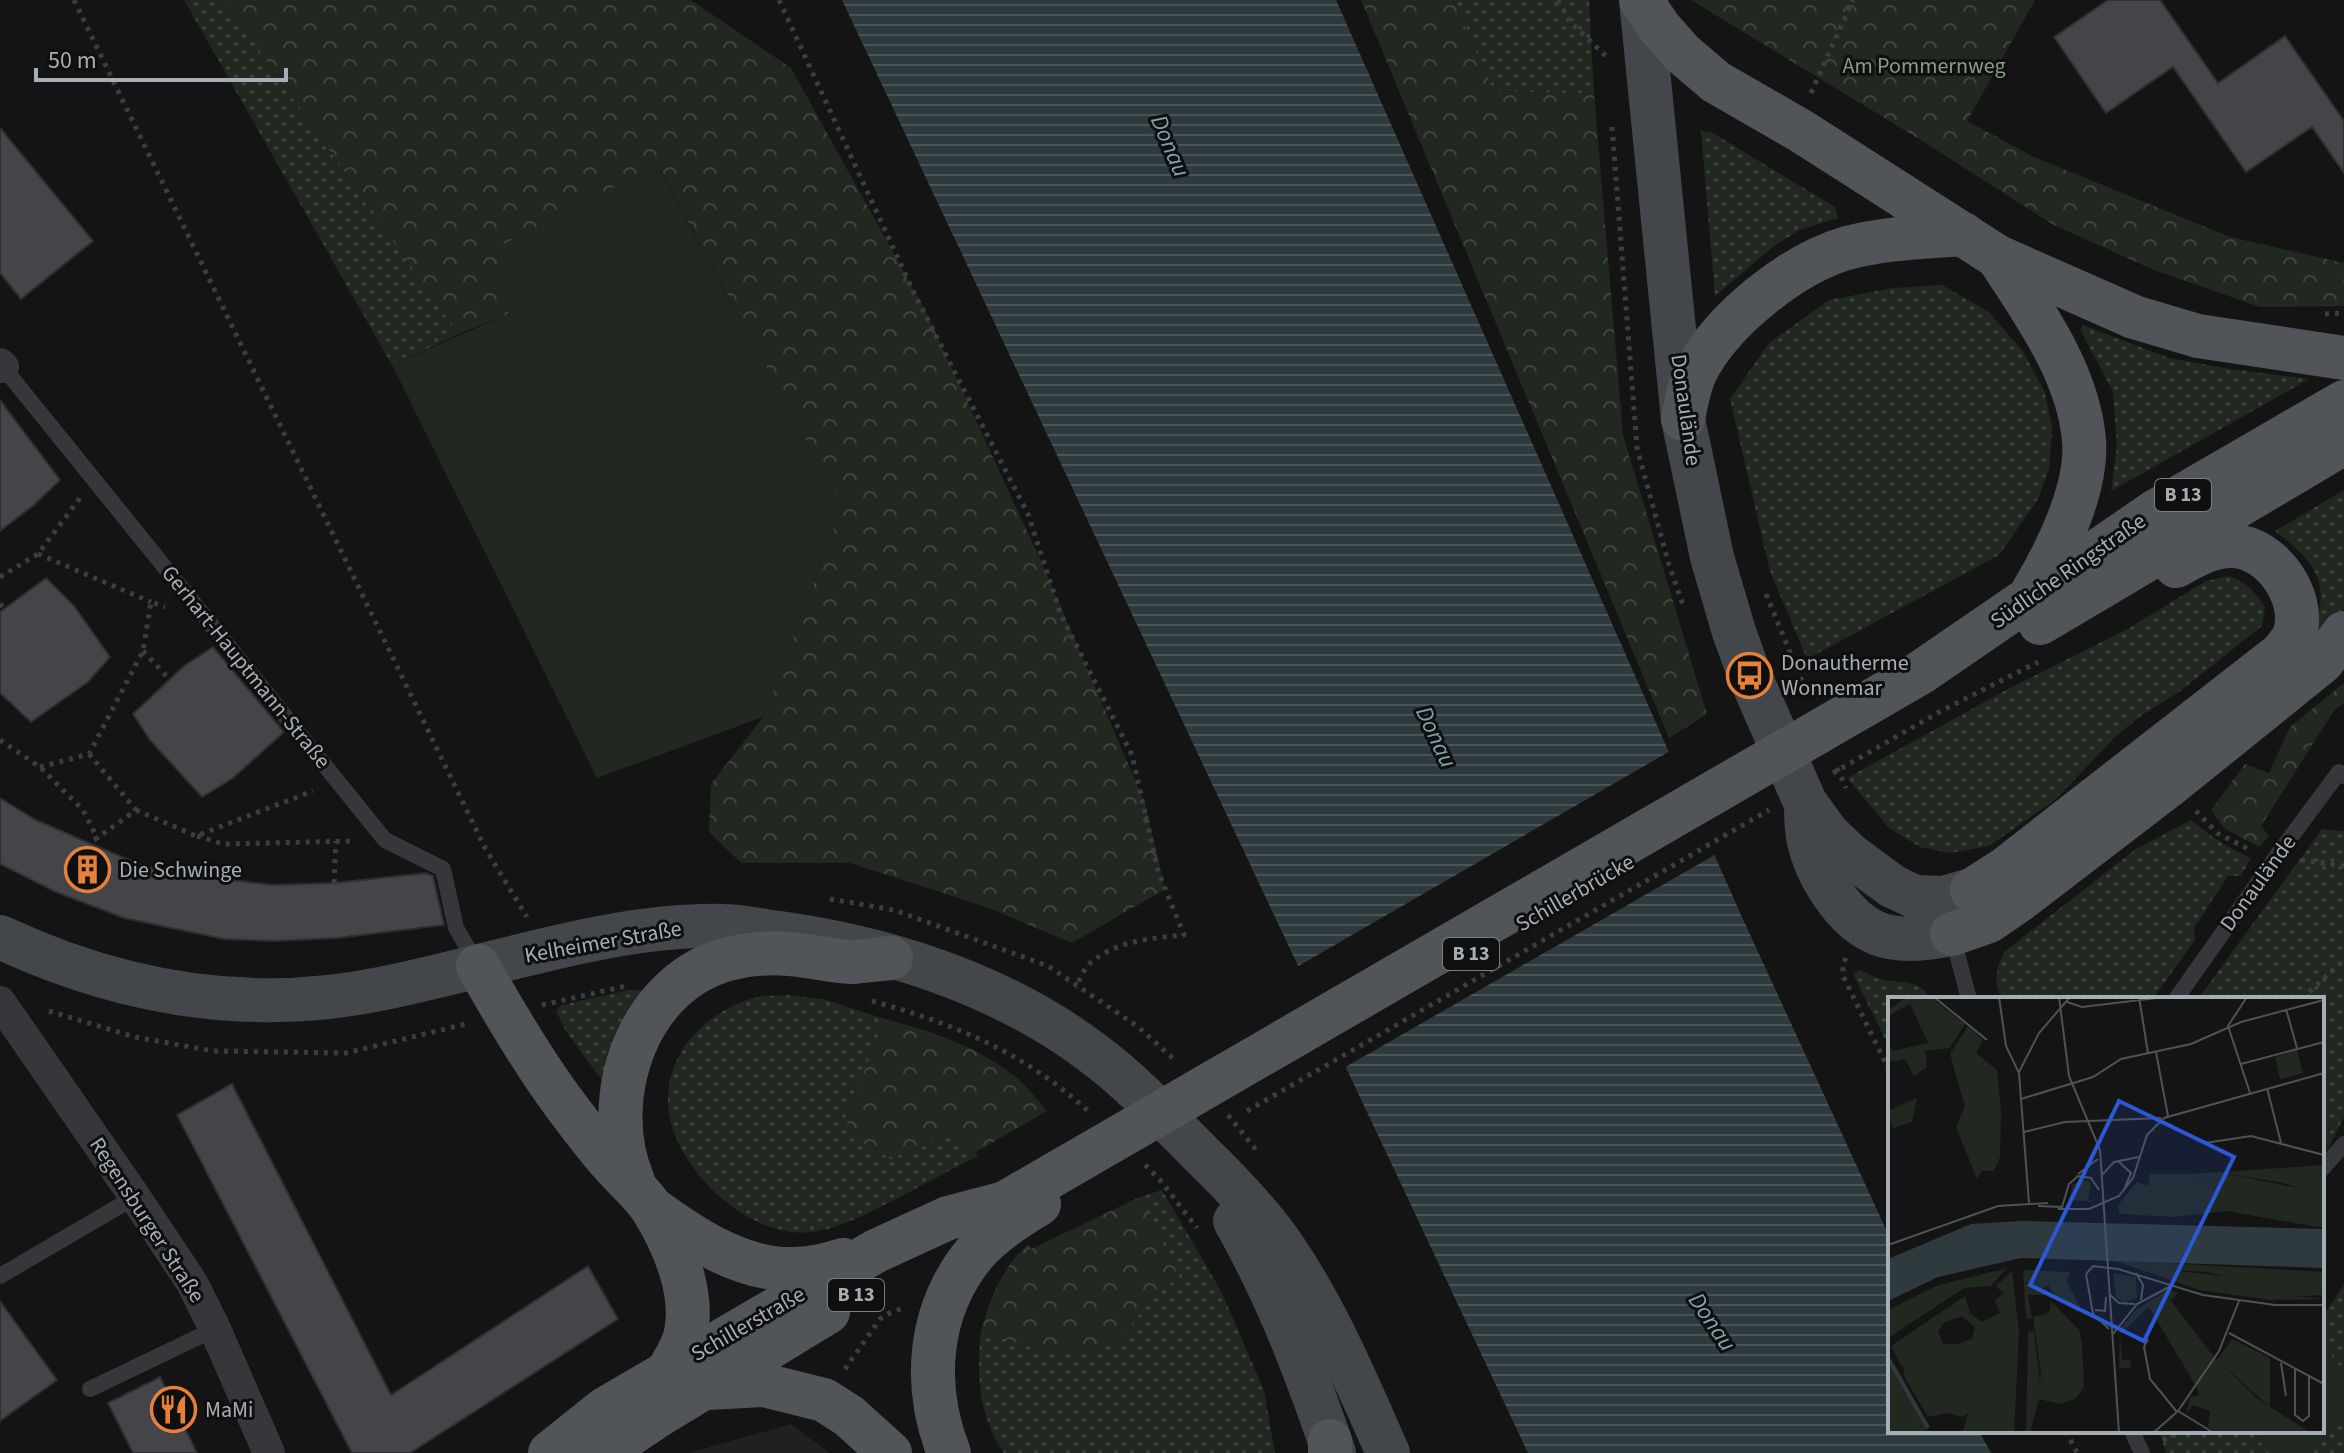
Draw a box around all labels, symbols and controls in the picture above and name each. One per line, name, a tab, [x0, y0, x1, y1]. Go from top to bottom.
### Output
scale bar	[36, 32, 286, 82]
text: 50 m	[48, 43, 97, 78]
park label: Am Pommernweg	[1842, 50, 2006, 82]
water label: Donau	[1141, 109, 1199, 183]
street label: Donaulände	[1662, 352, 1710, 468]
road number: B 13	[2155, 479, 2211, 511]
street label: Südliche Ringstraße	[1984, 505, 2152, 637]
street label: Gerhart-Hauptmann-Straße	[154, 558, 338, 776]
place label: Donautherme Wonnemar	[1781, 647, 1909, 704]
bus stop icon: Donautherme Wonnemar	[1726, 652, 1774, 700]
water label: Donau	[1406, 700, 1466, 774]
street label: Donaulände	[2212, 828, 2304, 938]
building icon: Die Schwinge	[64, 846, 112, 894]
street label: Schillerbrücke	[1510, 846, 1640, 940]
place label: Die Schwinge	[119, 854, 242, 886]
street label: Kelheimer Straße	[522, 912, 684, 972]
road number: B 13	[1443, 938, 1499, 970]
inset map	[1888, 997, 2324, 1433]
street label: Regensburger Straße	[81, 1131, 213, 1309]
street label: Schillerstraße	[685, 1278, 811, 1370]
road number: B 13	[828, 1279, 884, 1311]
water label: Donau	[1679, 1285, 1745, 1359]
restaurant icon: MaMi	[150, 1386, 198, 1434]
place label: MaMi	[205, 1394, 254, 1426]

